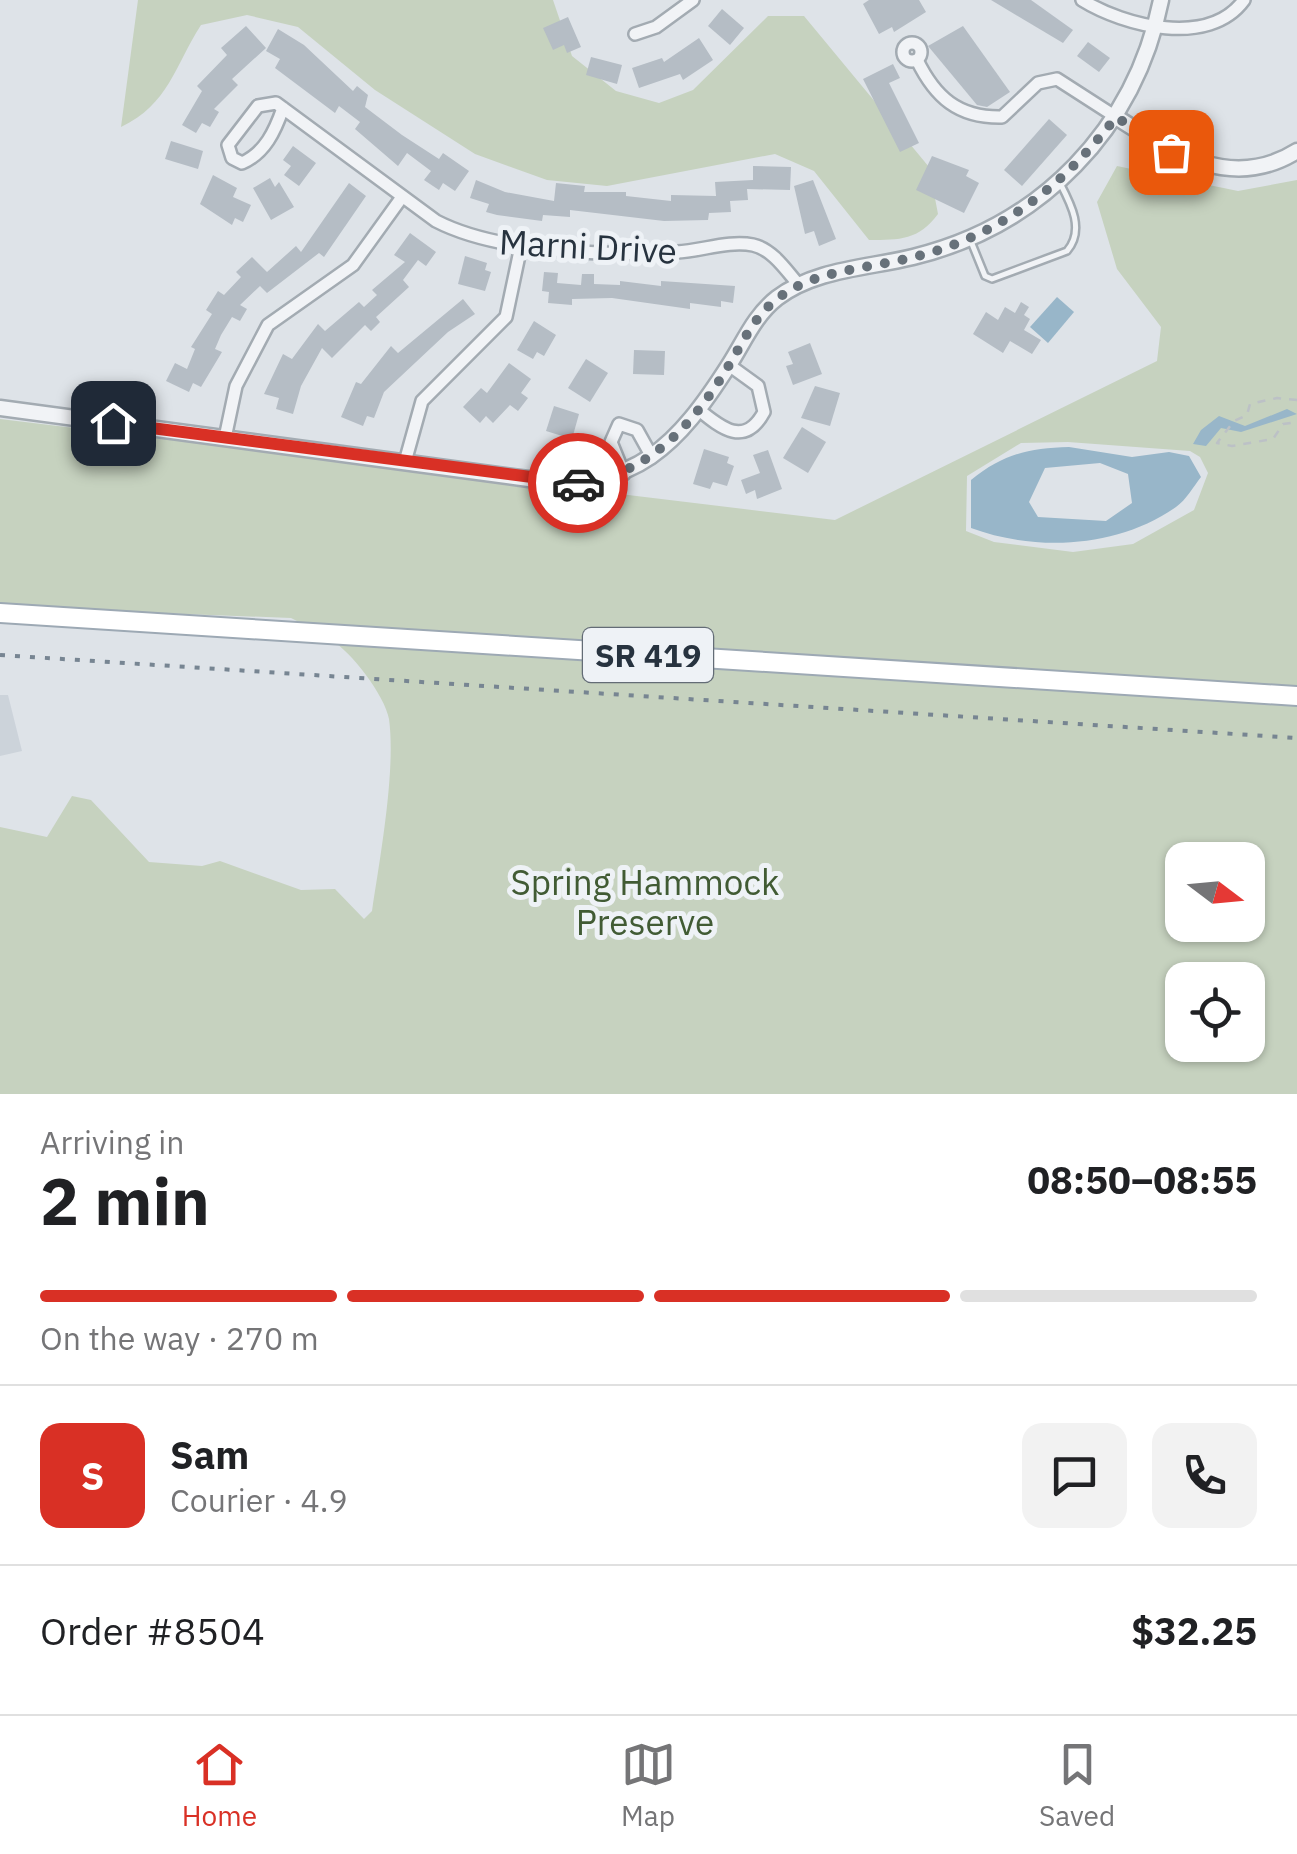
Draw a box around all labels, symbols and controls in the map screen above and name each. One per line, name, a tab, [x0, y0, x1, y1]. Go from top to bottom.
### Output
pin	[1129, 110, 1214, 195]
icon: bag	[1144, 125, 1199, 180]
street label: Marni Drive	[498, 218, 678, 274]
pin	[71, 381, 156, 466]
icon: home	[86, 396, 141, 451]
courier	[528, 433, 628, 533]
icon: car	[551, 456, 606, 511]
road number: SR 419	[583, 628, 713, 682]
north arrow	[1165, 842, 1265, 942]
map controls	[1165, 842, 1265, 1062]
park label: Spring Hammock Preserve	[510, 859, 780, 945]
button: locate	[1165, 962, 1265, 1062]
text: Arriving in	[40, 1121, 185, 1163]
text: 08:50–08:55	[1027, 1155, 1257, 1204]
text: 2 min	[40, 1158, 210, 1243]
text: On the way · 270 m	[40, 1317, 319, 1359]
button: chat	[1022, 1423, 1127, 1528]
button: phone	[1152, 1423, 1257, 1528]
text: Sam	[170, 1430, 249, 1479]
text: S	[81, 1451, 104, 1500]
text: Courier · 4.9	[170, 1479, 348, 1521]
text: Order #8504	[40, 1606, 265, 1655]
text: $32.25	[1131, 1606, 1257, 1655]
tab: Home	[182, 1737, 257, 1834]
tab: Map	[621, 1737, 676, 1834]
tab: Saved	[1039, 1737, 1115, 1834]

